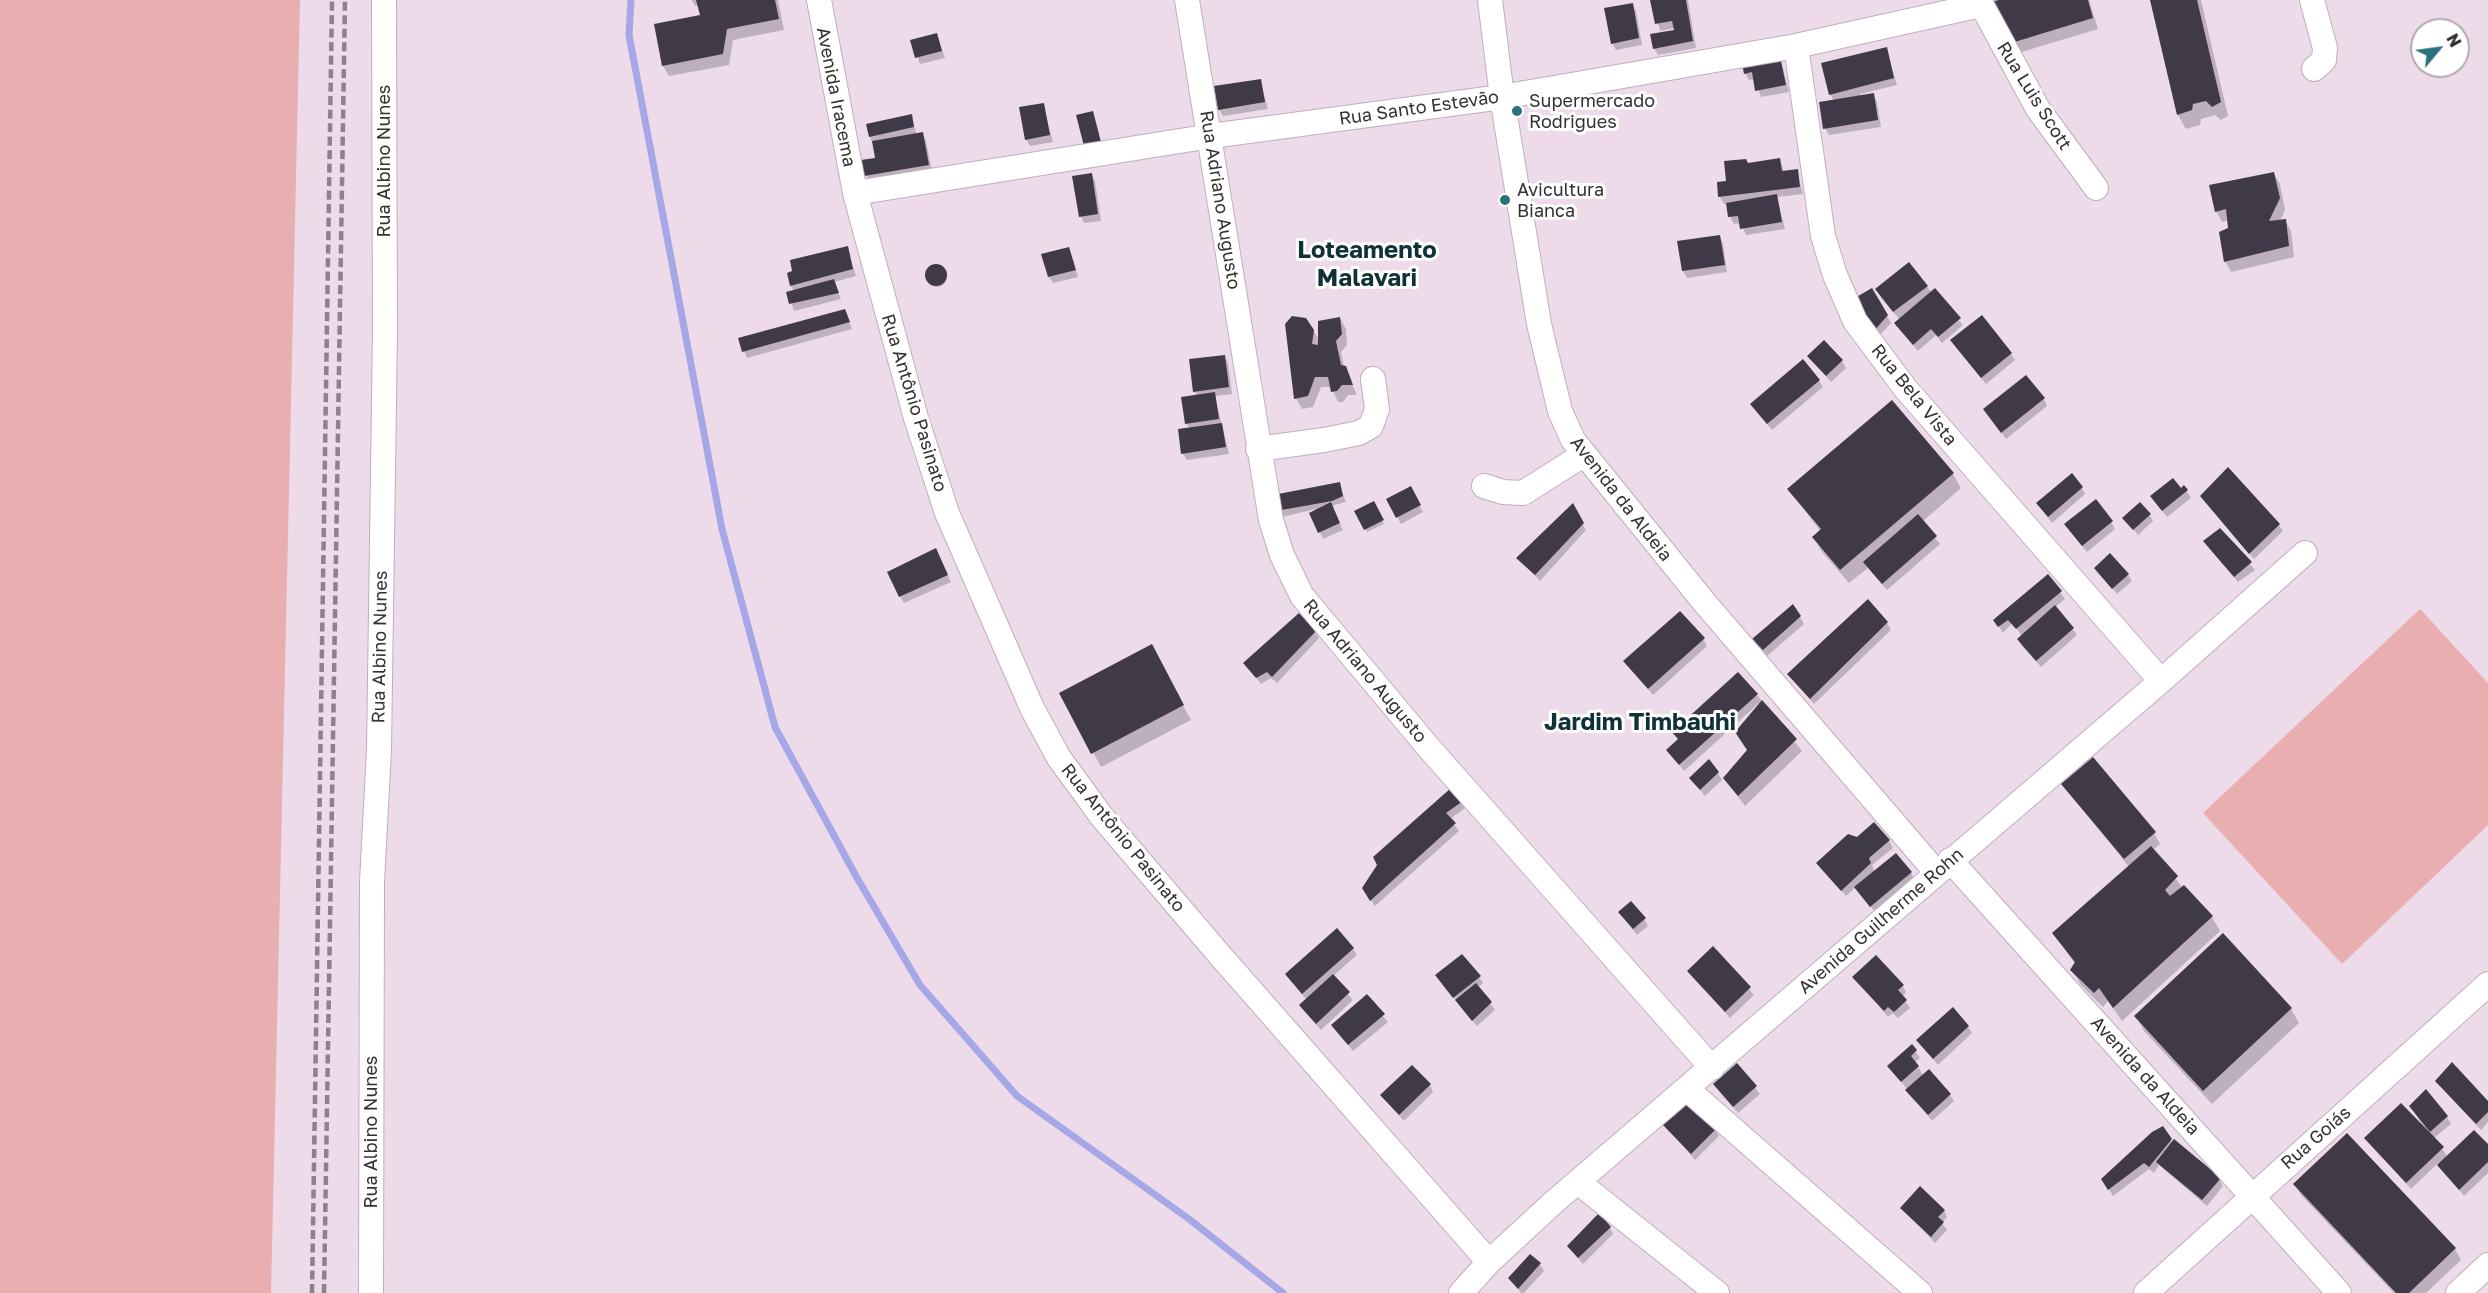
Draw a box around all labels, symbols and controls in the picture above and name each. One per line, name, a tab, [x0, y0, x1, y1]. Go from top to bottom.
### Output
north arrow	[2410, 18, 2470, 78]
street label: Avenida Iracema	[812, 25, 860, 169]
text: N	[2442, 30, 2466, 50]
street label: Rua Luis Scott	[1992, 38, 2076, 154]
street label: Rua Albino Nunes	[373, 85, 395, 237]
street label: Rua Santo Estevão	[1338, 86, 1500, 130]
place label: Supermercado Rodrigues	[1529, 90, 1655, 132]
marker: Supermercado Rodrigues	[1510, 104, 1524, 118]
street label: Rua Adriano Augusto	[1195, 109, 1245, 291]
place label: Avicultura Bianca	[1517, 179, 1604, 222]
marker: Avicultura Bianca	[1498, 193, 1512, 207]
district label: Loteamento Malavari	[1297, 236, 1437, 292]
street label: Rua Antônio Pasinato	[877, 311, 951, 495]
street label: Rua Bela Vista	[1867, 340, 1961, 450]
street label: Avenida da Aldeia	[1566, 432, 1676, 566]
street label: Rua Albino Nunes	[368, 570, 392, 724]
street label: Rua Adriano Augusto	[1299, 595, 1431, 747]
district label: Jardim Timbauhi	[1544, 708, 1736, 736]
street label: Rua Antônio Pasinato	[1056, 759, 1190, 917]
street label: Avenida Guilherme Rohn	[1794, 844, 1968, 998]
street label: Avenida da Aldeia	[2086, 1012, 2204, 1140]
street label: Rua Albino Nunes	[360, 1056, 382, 1208]
street label: Rua Goiás	[2277, 1102, 2355, 1174]

